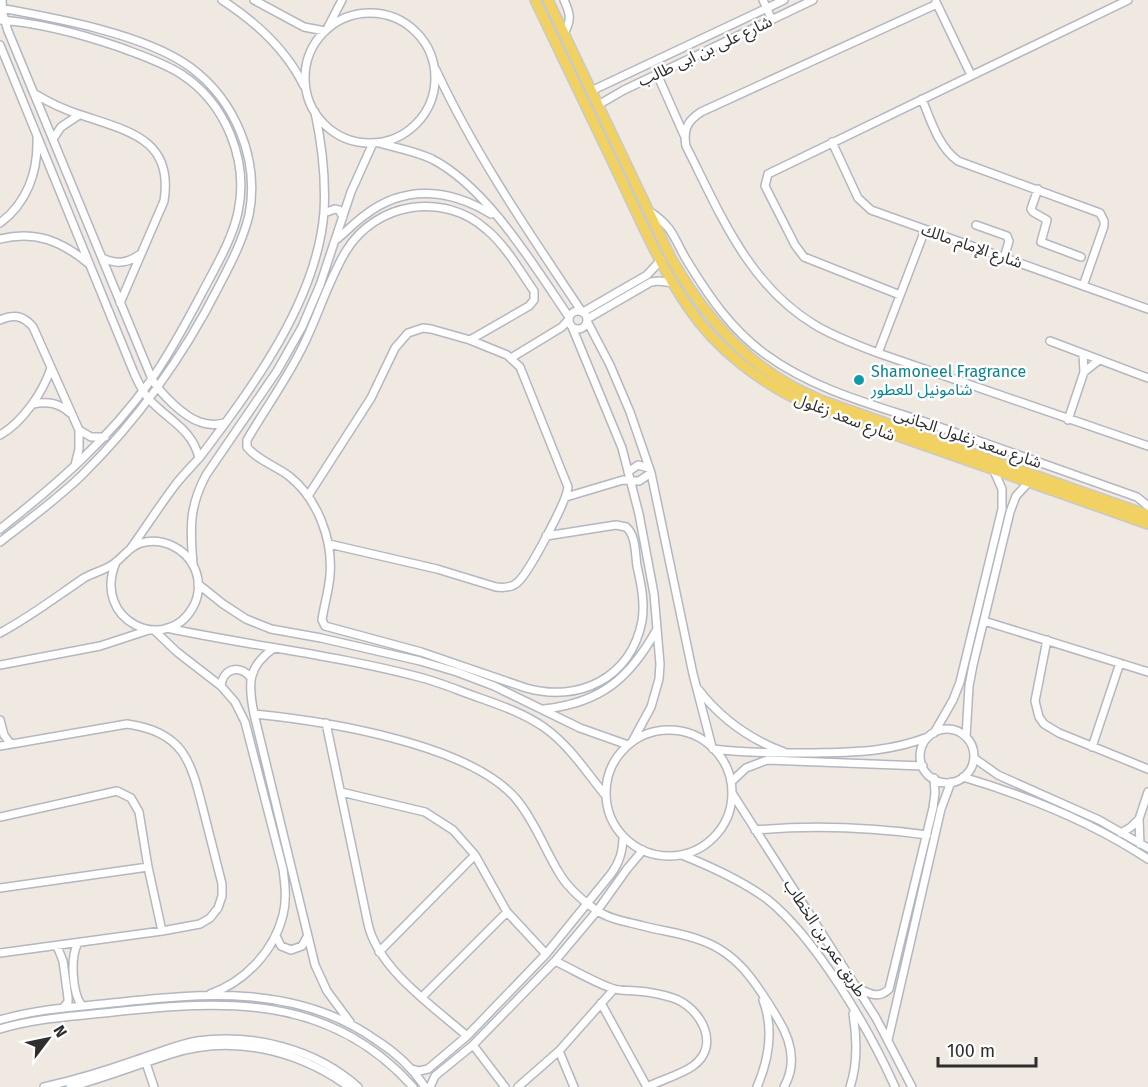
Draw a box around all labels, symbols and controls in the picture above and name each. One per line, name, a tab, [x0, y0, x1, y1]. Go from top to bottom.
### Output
street label: شارع على بن ابى طالب	[635, 12, 776, 93]
street label: شارع الإمام مالك	[918, 220, 1025, 275]
place label: Shamoneel Fragrance شامونيل للعطور	[870, 362, 1026, 399]
marker: Shamoneel Fragrance شامونيل للعطور	[852, 373, 866, 387]
street label: شارع سعد زغلول	[791, 389, 898, 448]
street label: شارع سعد زغلول الجانبى	[891, 404, 1044, 475]
street label: طريق عمر بن الخطاب	[779, 875, 870, 1001]
north arrow	[18, 1009, 78, 1069]
text: N	[49, 1022, 71, 1041]
scale bar	[938, 1030, 1036, 1068]
text: 100 m	[947, 1040, 995, 1062]

